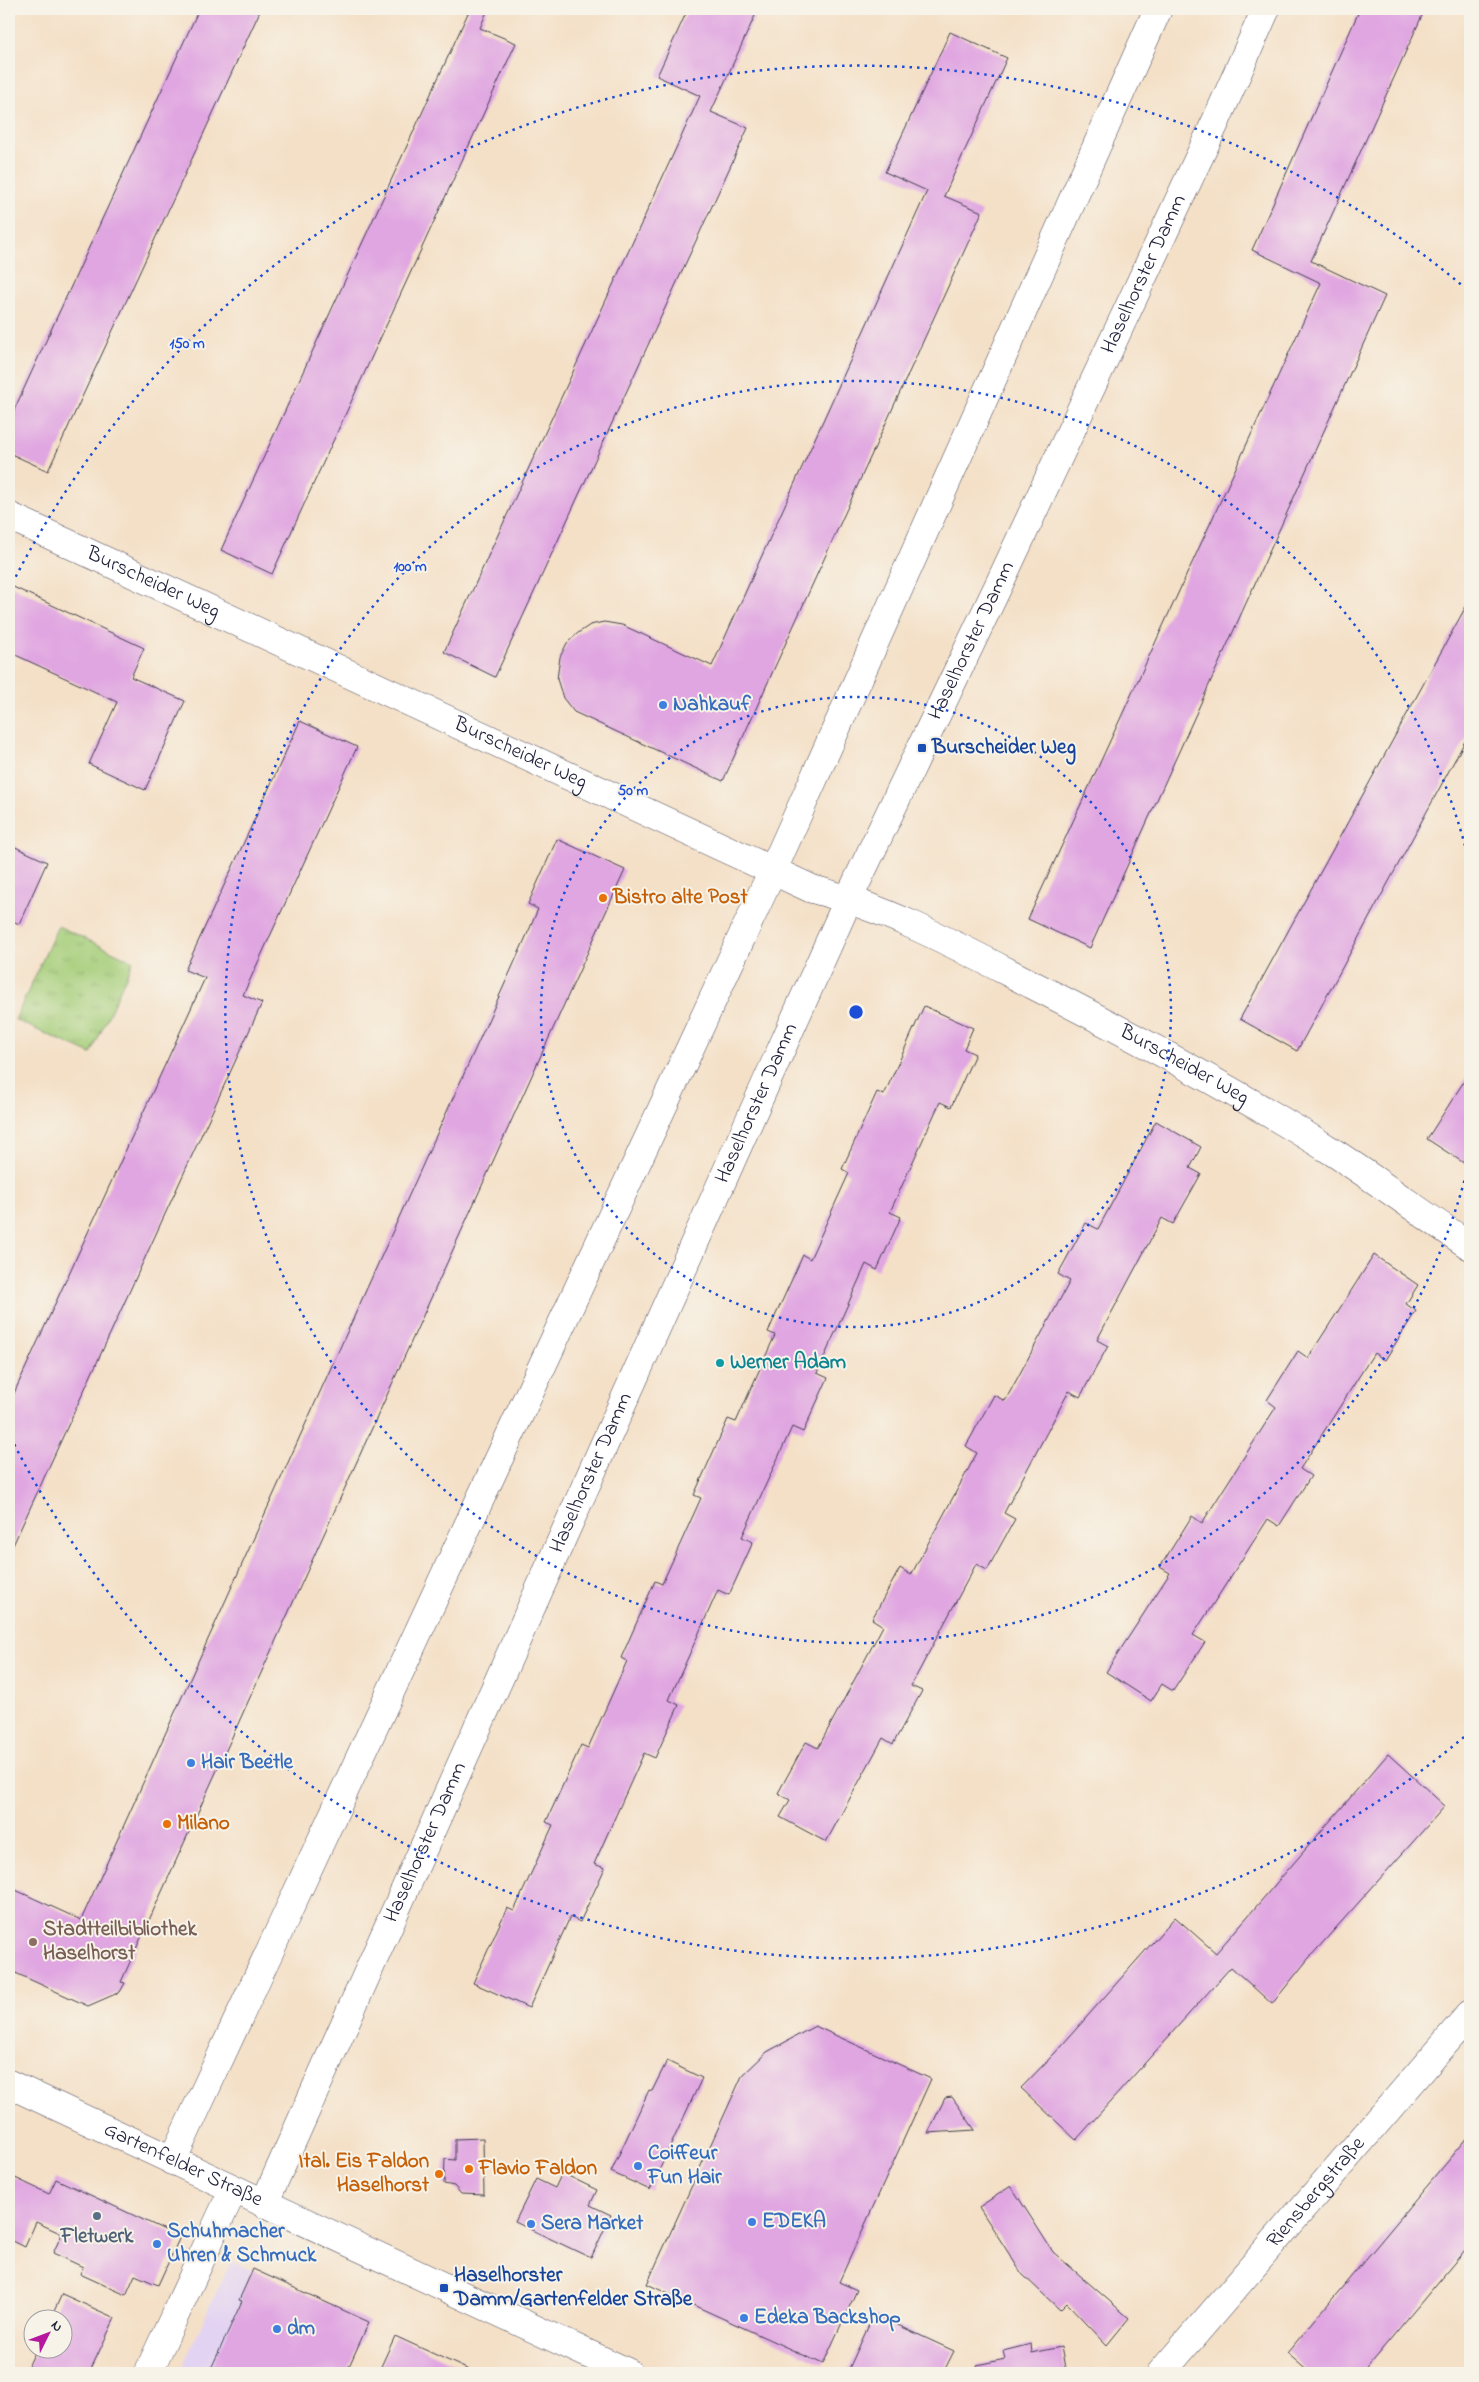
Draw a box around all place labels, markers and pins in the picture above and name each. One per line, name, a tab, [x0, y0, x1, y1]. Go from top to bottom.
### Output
place label: Nahkauf	[673, 690, 752, 720]
marker: Nahkauf	[657, 699, 669, 711]
place label: Burscheider Weg	[931, 733, 1076, 765]
marker: Burscheider Weg	[916, 742, 928, 754]
place label: Bistro alte Post	[612, 883, 748, 913]
marker: Bistro alte Post	[597, 892, 609, 904]
centre of rings	[847, 1003, 865, 1021]
place label: Werner Adam	[730, 1348, 846, 1378]
marker: Werner Adam	[714, 1357, 726, 1369]
place label: Hair Beetle	[201, 1748, 294, 1778]
marker: Hair Beetle	[185, 1757, 197, 1769]
place label: Milano	[177, 1809, 230, 1839]
marker: Milano	[161, 1818, 173, 1830]
place label: Stadtteilbibliothek Haselhorst	[43, 1915, 198, 1969]
marker: Stadtteilbibliothek Haselhorst	[27, 1936, 39, 1948]
place label: Coiffeur Fun Hair	[647, 2139, 722, 2193]
place label: Ital. Eis Faldon Haselhorst	[299, 2147, 430, 2201]
place label: Flavio Faldon	[478, 2154, 597, 2184]
marker: Coiffeur Fun Hair	[632, 2160, 644, 2172]
marker: Flavio Faldon	[463, 2163, 475, 2175]
marker: Ital. Eis Faldon Haselhorst	[433, 2168, 445, 2180]
place label: EDEKA	[762, 2207, 826, 2237]
place label: Sera Market	[541, 2209, 644, 2239]
marker: Fletwerk	[91, 2210, 103, 2222]
marker: EDEKA	[746, 2216, 758, 2228]
place label: Schuhmacher Uhren & Schmuck	[167, 2217, 317, 2271]
marker: Sera Market	[525, 2218, 537, 2230]
place label: Fletwerk	[60, 2222, 134, 2252]
marker: Schuhmacher Uhren & Schmuck	[151, 2238, 163, 2250]
place label: Haselhorster Damm/Gartenfelder Straße	[453, 2261, 693, 2315]
marker: Haselhorster Damm/Gartenfelder Straße	[438, 2282, 450, 2294]
place label: Edeka Backshop	[754, 2303, 901, 2333]
marker: Edeka Backshop	[738, 2312, 750, 2324]
place label: dm	[287, 2314, 315, 2344]
marker: dm	[271, 2323, 283, 2335]

